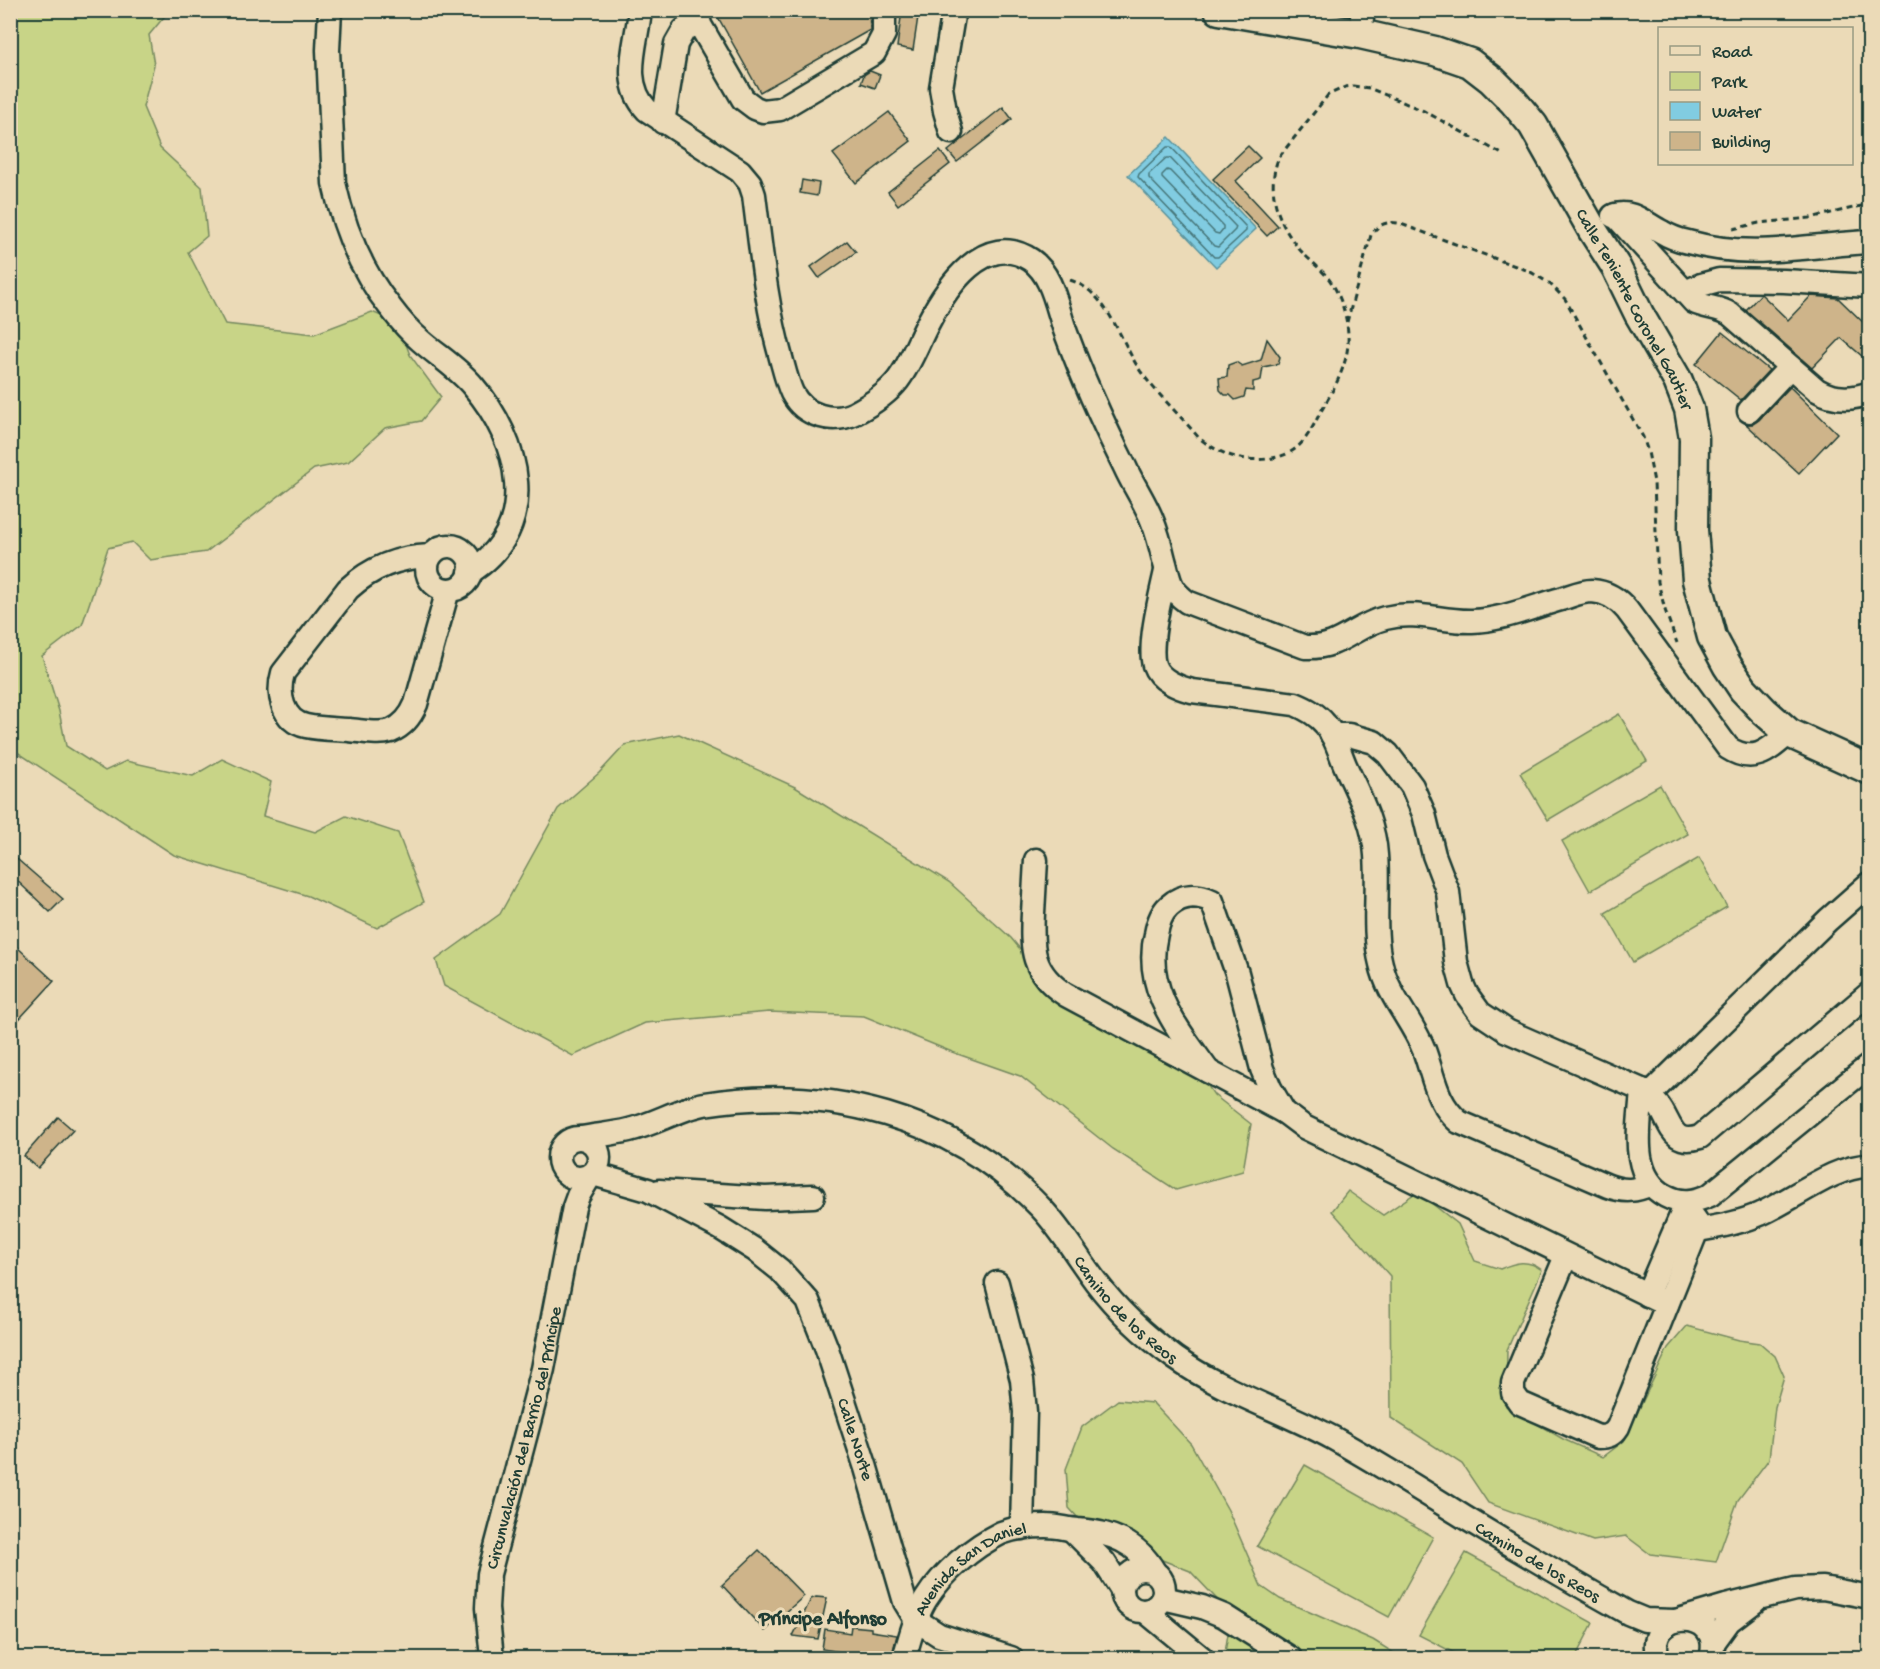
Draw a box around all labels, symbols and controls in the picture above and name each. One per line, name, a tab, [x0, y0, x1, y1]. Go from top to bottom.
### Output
legend	[1658, 27, 1853, 165]
text: Road	[1712, 43, 1753, 64]
text: Park	[1711, 73, 1748, 94]
text: Water	[1712, 103, 1762, 124]
text: Building	[1711, 133, 1771, 154]
street label: Calle Teniente Coronel Gautier	[1570, 206, 1697, 414]
street label: Camino de los Reos	[1068, 1253, 1182, 1370]
street label: Circunvalación del Barrio del Príncipe	[483, 1304, 568, 1572]
street label: Calle Norte	[831, 1396, 877, 1484]
street label: Camino de los Reos	[1470, 1518, 1604, 1609]
street label: Avenida San Daniel	[911, 1519, 1028, 1620]
district label: Príncipe Alfonso	[758, 1609, 888, 1632]

